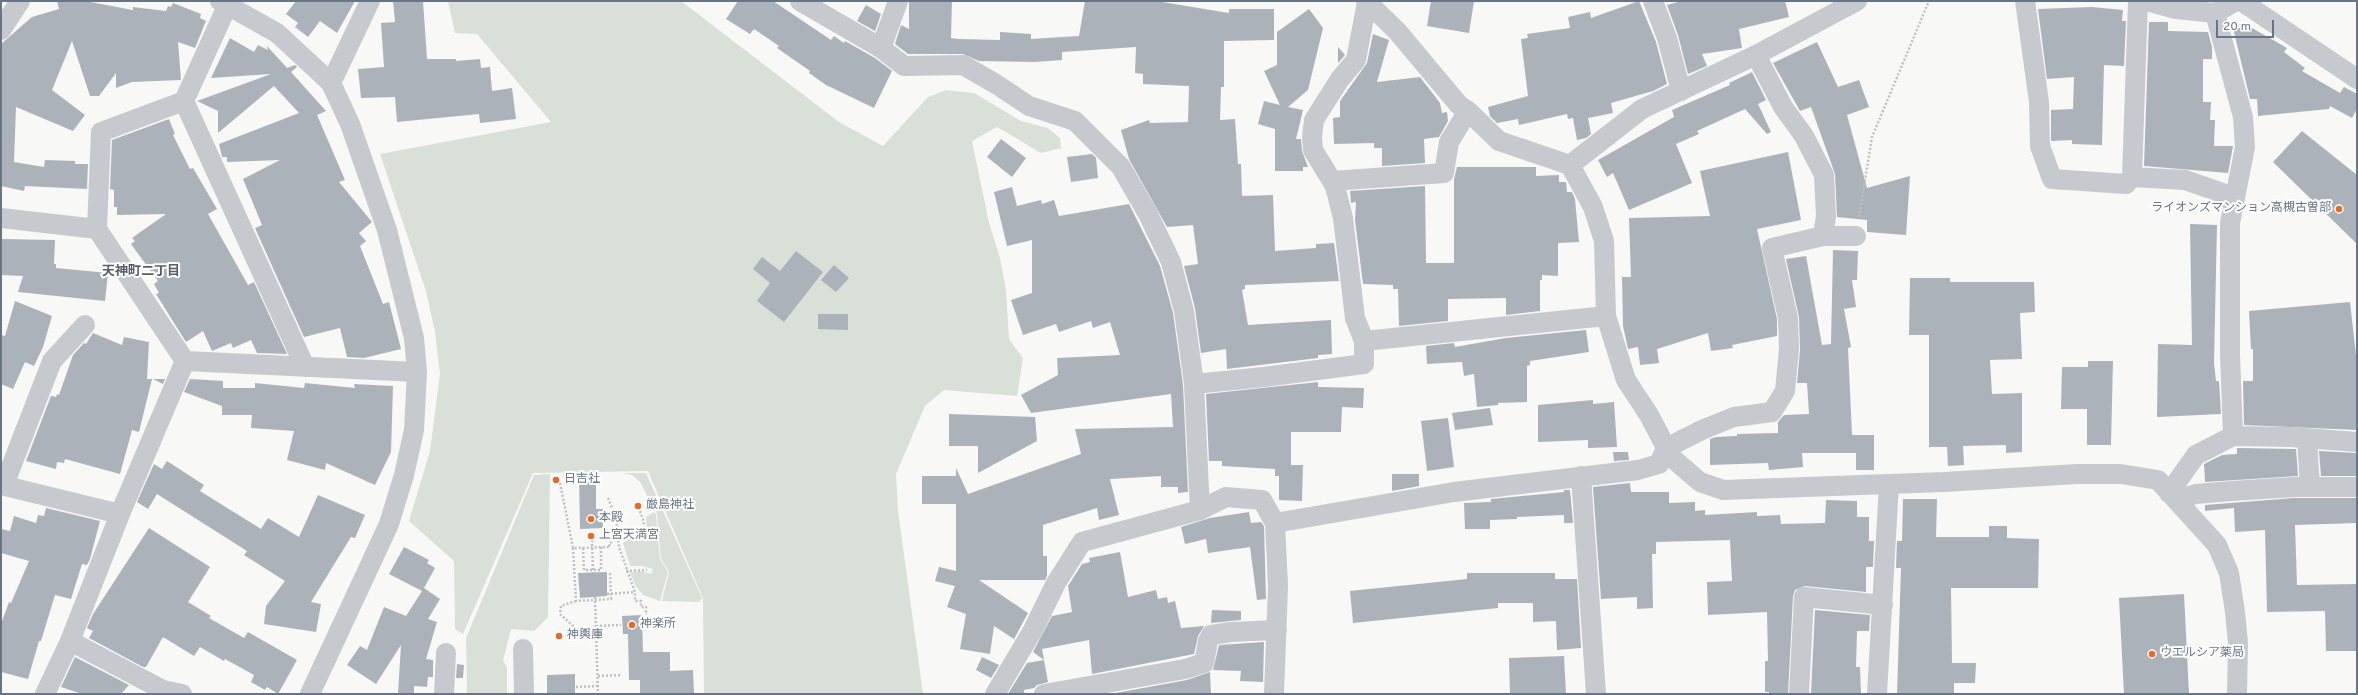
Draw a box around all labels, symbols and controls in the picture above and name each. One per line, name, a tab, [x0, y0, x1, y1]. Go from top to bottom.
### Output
scale bar	[2218, 12, 2276, 38]
text: 20 m	[2223, 19, 2251, 35]
place label: ライオンズマンション高槻古曽部	[2151, 202, 2331, 216]
marker: ライオンズマンション高槻古曽部	[2334, 204, 2344, 214]
district label: 天神町二丁目	[102, 264, 180, 280]
place label: 日吉社	[564, 473, 600, 487]
marker: 日吉社	[551, 475, 561, 485]
place label: 厳島神社	[646, 499, 694, 513]
marker: 厳島神社	[633, 501, 643, 511]
place label: 本殿	[599, 512, 623, 526]
marker: 本殿	[586, 514, 596, 524]
place label: 上宮天満宮	[599, 529, 659, 543]
marker: 上宮天満宮	[586, 531, 596, 541]
place label: 神楽所	[640, 618, 676, 632]
marker: 神楽所	[627, 620, 637, 630]
place label: 神輿庫	[567, 629, 603, 643]
marker: 神輿庫	[554, 631, 564, 641]
place label: ウエルシア薬局	[2160, 647, 2244, 661]
marker: ウエルシア薬局	[2147, 649, 2157, 659]

